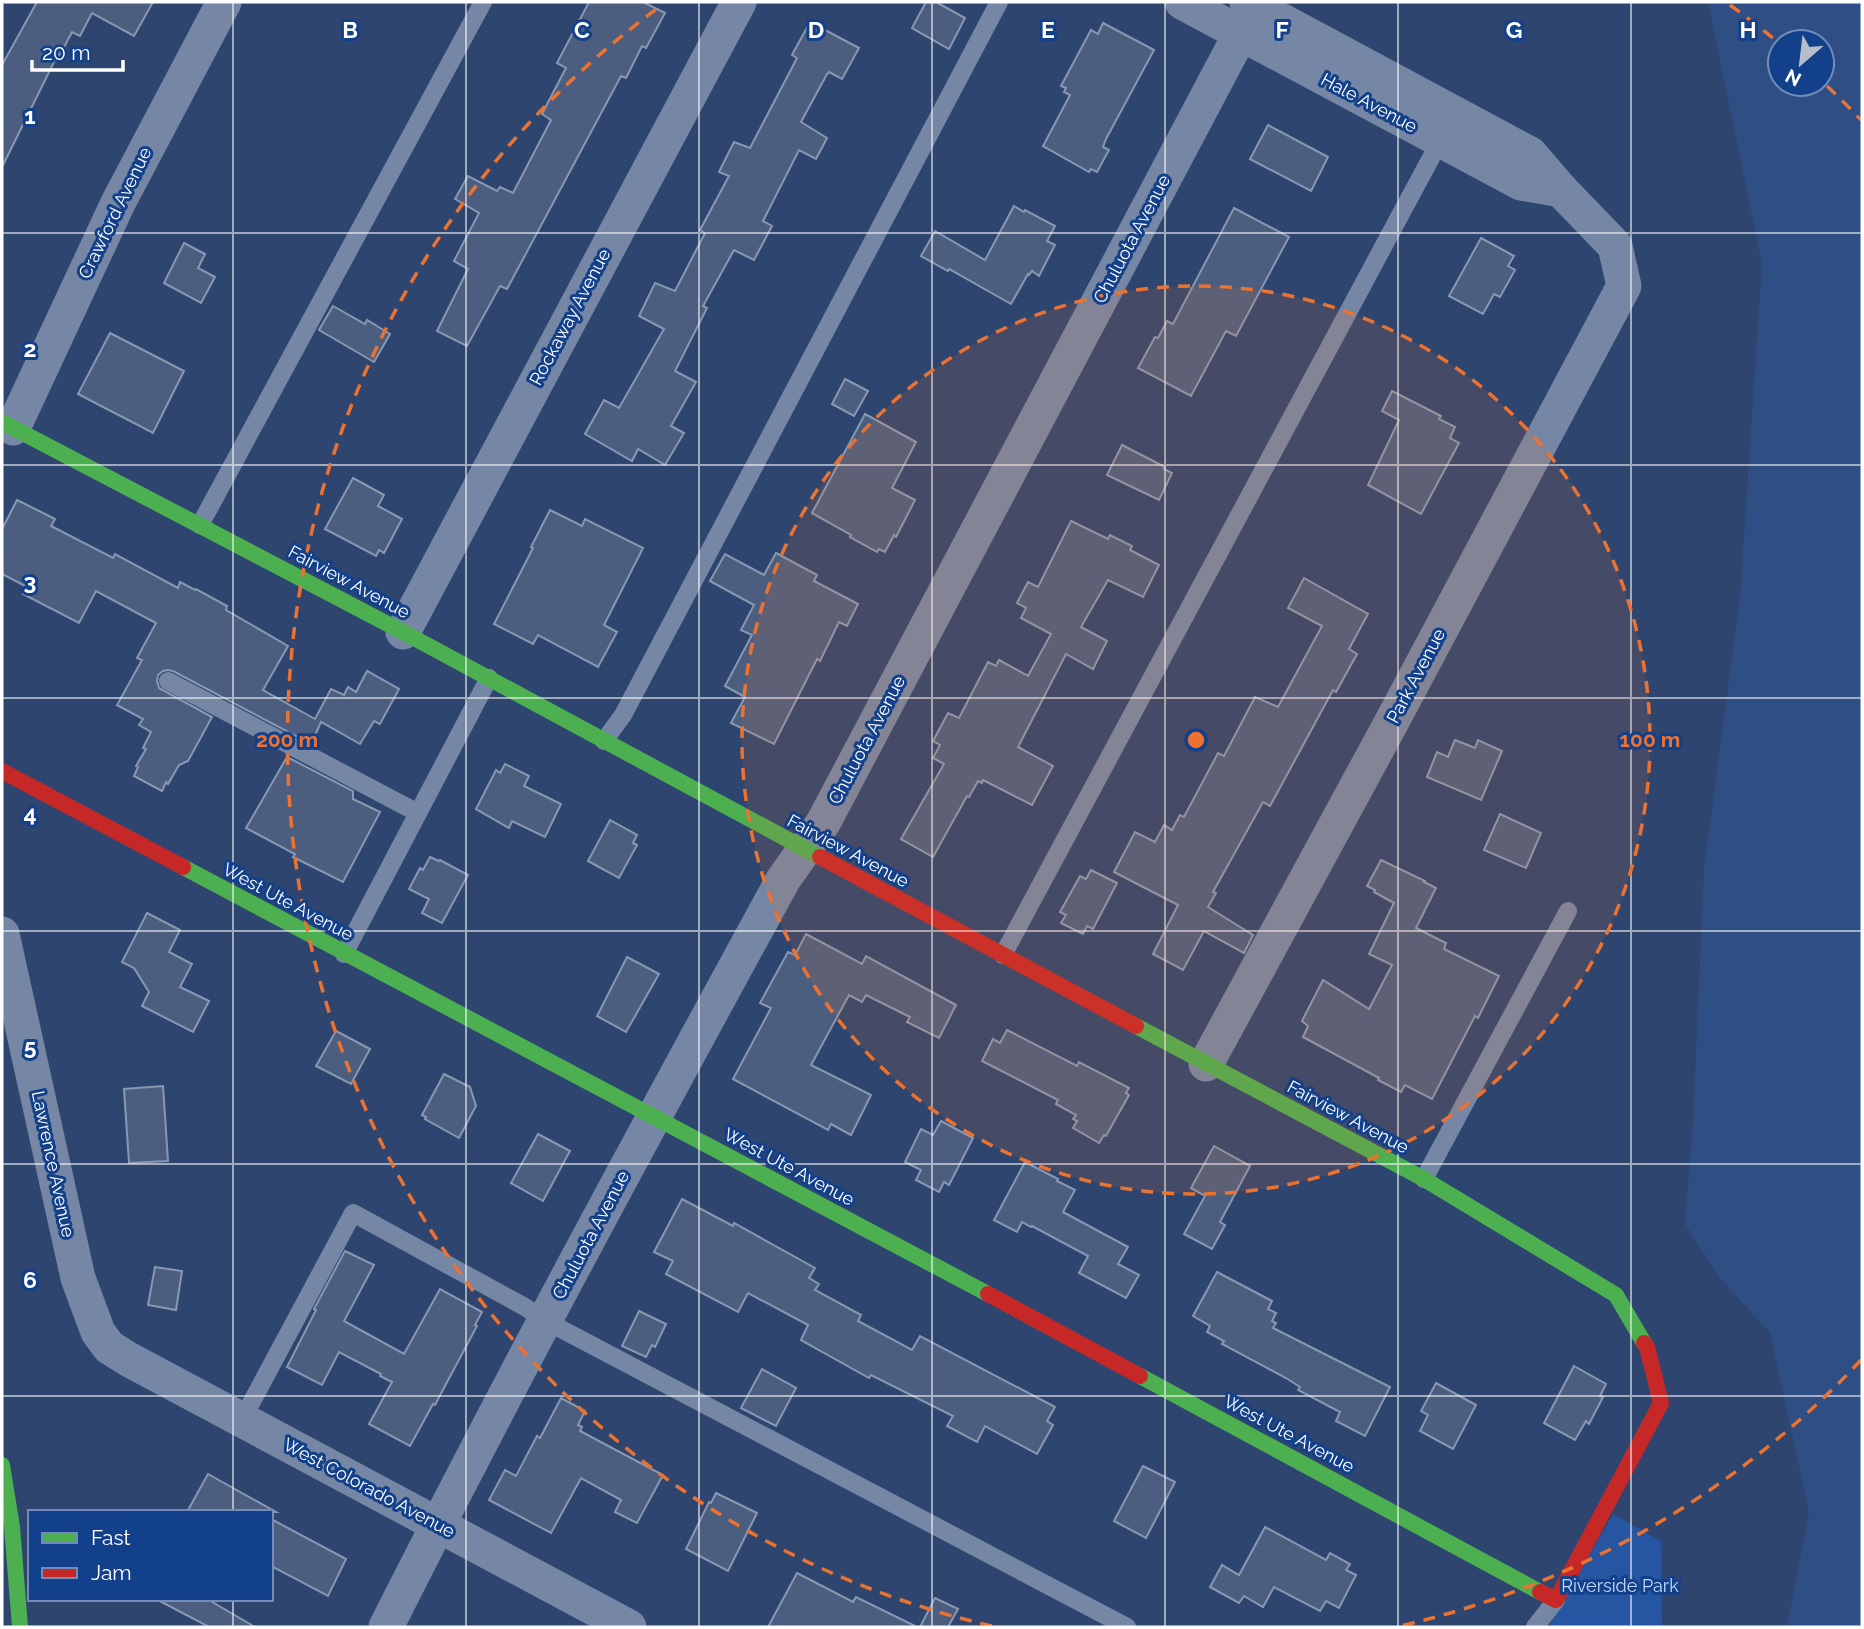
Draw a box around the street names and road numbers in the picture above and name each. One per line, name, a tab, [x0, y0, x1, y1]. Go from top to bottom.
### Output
street label: Hale Avenue	[1318, 68, 1421, 137]
street label: Crawford Avenue	[74, 143, 156, 282]
street label: Chuluota Avenue	[1089, 170, 1175, 307]
street label: Rockaway Avenue	[525, 245, 615, 389]
street label: Fairview Avenue	[285, 541, 414, 623]
street label: Park Avenue	[1382, 625, 1449, 727]
street label: Chuluota Avenue	[824, 671, 910, 808]
street label: Fairview Avenue	[784, 810, 913, 892]
street label: West Ute Avenue	[219, 858, 357, 945]
street label: Fairview Avenue	[1284, 1076, 1413, 1158]
street label: Lawrence Avenue	[28, 1089, 79, 1240]
street label: West Ute Avenue	[720, 1123, 858, 1210]
street label: Chuluota Avenue	[548, 1166, 634, 1303]
street label: West Ute Avenue	[1220, 1390, 1358, 1477]
street label: West Colorado Avenue	[280, 1433, 459, 1542]

